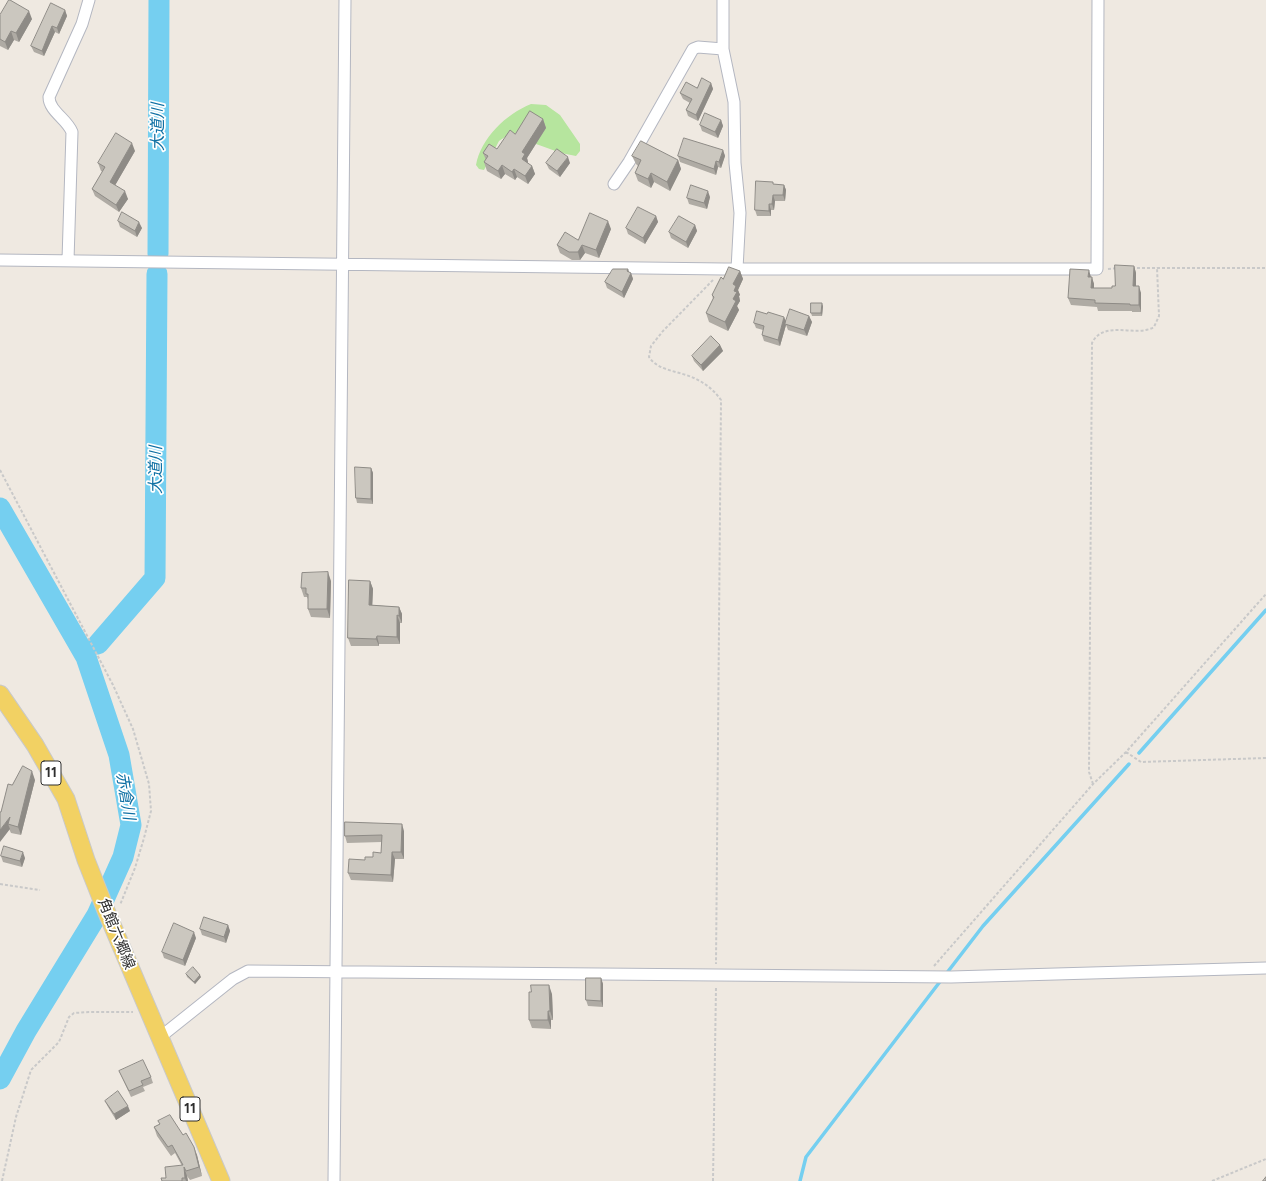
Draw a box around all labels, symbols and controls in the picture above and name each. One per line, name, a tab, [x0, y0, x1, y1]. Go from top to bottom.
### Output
water label: 大道川	[148, 103, 168, 151]
water label: 大道川	[146, 446, 166, 494]
road number: 11	[41, 761, 61, 785]
water label: 赤倉川	[112, 771, 138, 821]
street label: 角館六郷線	[94, 896, 138, 972]
road number: 11	[180, 1097, 200, 1121]

